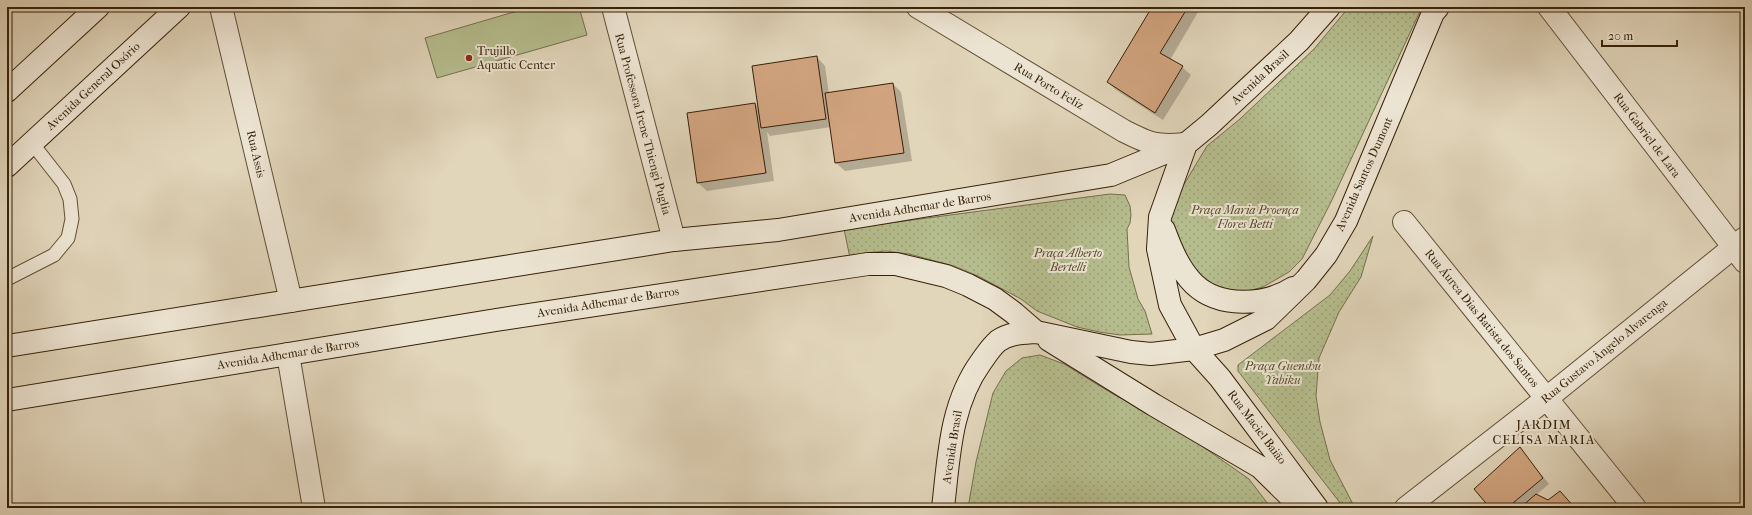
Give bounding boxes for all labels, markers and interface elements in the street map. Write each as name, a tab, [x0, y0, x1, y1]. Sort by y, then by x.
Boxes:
scale bar	[1602, 22, 1677, 48]
text: 20 m	[1608, 29, 1633, 43]
street label: Rua Professora Irene Thiengi Puglia	[612, 32, 674, 217]
street label: Avenida General Osório	[43, 39, 143, 134]
place label: Trujillo Aquatic Center	[476, 44, 556, 72]
street label: Avenida Brasil	[1227, 46, 1292, 108]
marker: Trujillo Aquatic Center	[464, 53, 474, 63]
street label: Rua Porto Feliz	[1012, 60, 1087, 113]
street label: Rua Gabriel de Lara	[1611, 90, 1684, 181]
street label: Avenida Santos Dumont	[1332, 114, 1396, 234]
street label: Rua Assis	[244, 129, 268, 180]
street label: Avenida Adhemar de Barros	[847, 189, 993, 225]
park label: Praça Maria Proença Flores Betti	[1190, 203, 1299, 231]
park label: Praça Alberto Bertelli	[1033, 246, 1102, 274]
street label: Rua Áurea Dias Batista dos Santos	[1422, 246, 1543, 390]
street label: Avenida Adhemar de Barros	[535, 284, 681, 320]
street label: Rua Gustavo Ângelo Alvarenga	[1537, 295, 1670, 406]
street label: Avenida Adhemar de Barros	[215, 336, 361, 372]
park label: Praça Guenshu Yabiku	[1244, 359, 1322, 387]
street label: Rua Maciel Baião	[1225, 387, 1289, 467]
street label: Avenida Brasil	[939, 409, 965, 486]
district label: JARDIM CELISA MARIA	[1493, 417, 1595, 447]

